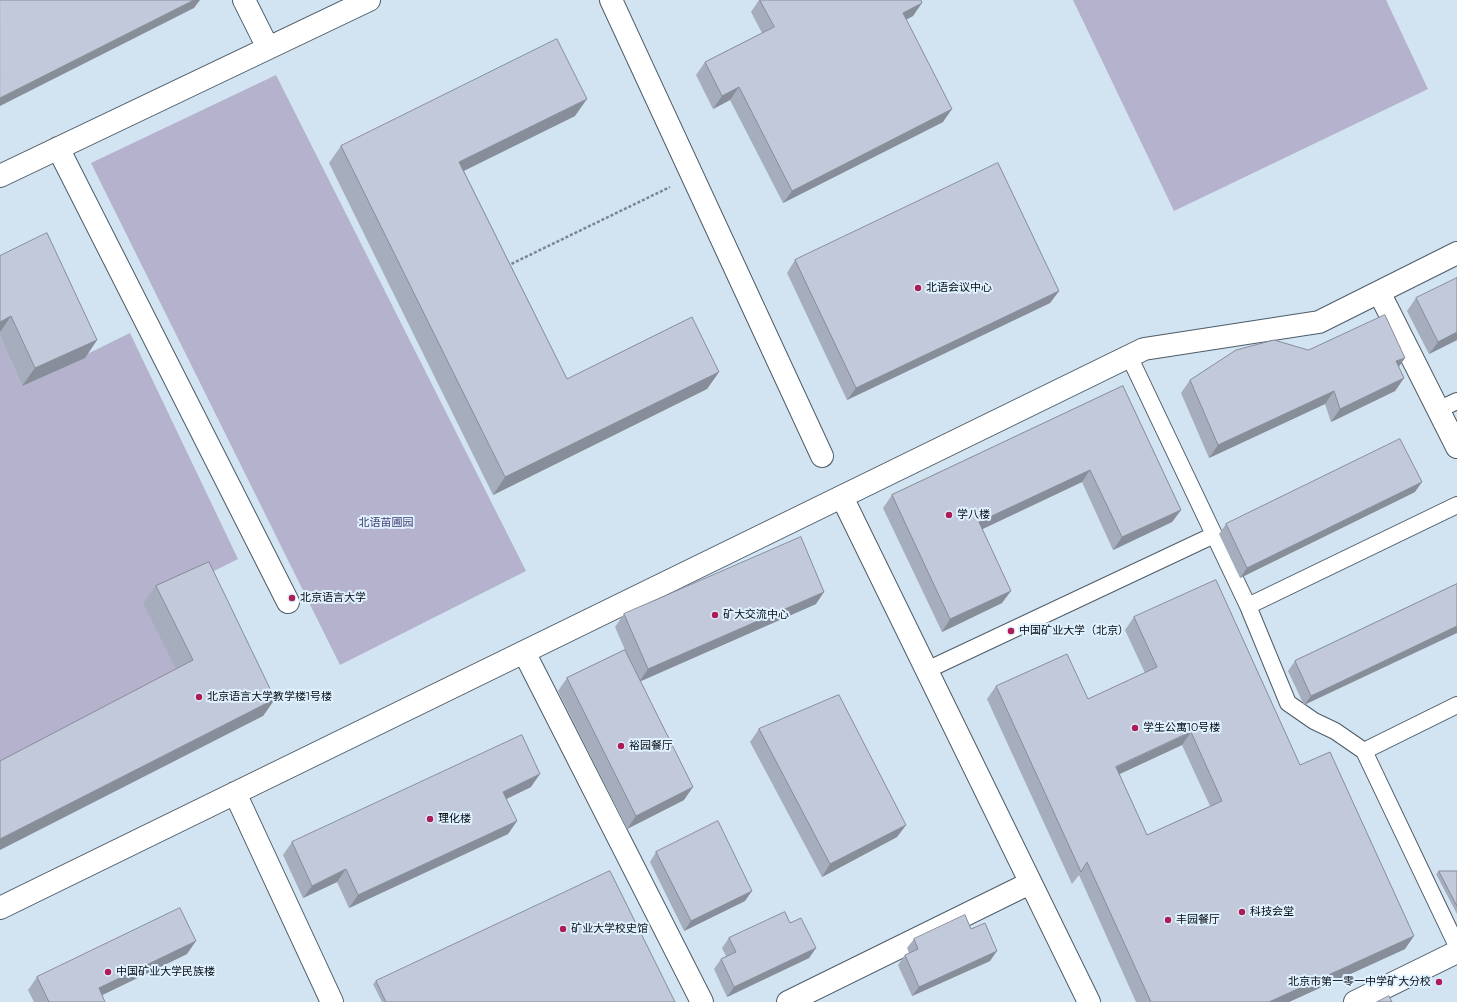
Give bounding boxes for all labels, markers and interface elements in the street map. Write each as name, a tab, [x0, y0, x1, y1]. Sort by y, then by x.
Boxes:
place label: 北语会议中心	[926, 281, 992, 295]
marker: 北语会议中心	[913, 283, 923, 293]
place label: 学八楼	[957, 508, 990, 522]
marker: 学八楼	[944, 510, 954, 520]
park label: 北语苗圃园	[359, 516, 413, 530]
place label: 北京语言大学	[300, 591, 366, 605]
marker: 北京语言大学	[287, 593, 297, 603]
place label: 矿大交流中心	[723, 608, 789, 622]
marker: 矿大交流中心	[710, 610, 720, 620]
place label: 中国矿业大学（北京）	[1019, 624, 1129, 638]
marker: 中国矿业大学（北京）	[1006, 626, 1016, 636]
place label: 北京语言大学教学楼1号楼	[207, 690, 332, 704]
marker: 北京语言大学教学楼1号楼	[194, 692, 204, 702]
place label: 学生公寓10号楼	[1143, 721, 1220, 735]
marker: 学生公寓10号楼	[1130, 723, 1140, 733]
place label: 裕园餐厅	[629, 739, 673, 753]
marker: 裕园餐厅	[616, 741, 626, 751]
place label: 理化楼	[438, 812, 471, 826]
marker: 理化楼	[425, 814, 435, 824]
place label: 科技会堂	[1250, 905, 1294, 919]
marker: 科技会堂	[1237, 907, 1247, 917]
place label: 丰园餐厅	[1176, 913, 1220, 927]
marker: 丰园餐厅	[1163, 915, 1173, 925]
place label: 矿业大学校史馆	[571, 922, 648, 936]
marker: 矿业大学校史馆	[558, 924, 568, 934]
place label: 中国矿业大学民族楼	[116, 965, 215, 979]
marker: 中国矿业大学民族楼	[103, 967, 113, 977]
place label: 北京市第一零一中学矿大分校	[1288, 975, 1431, 989]
marker: 北京市第一零一中学矿大分校	[1434, 977, 1444, 987]

